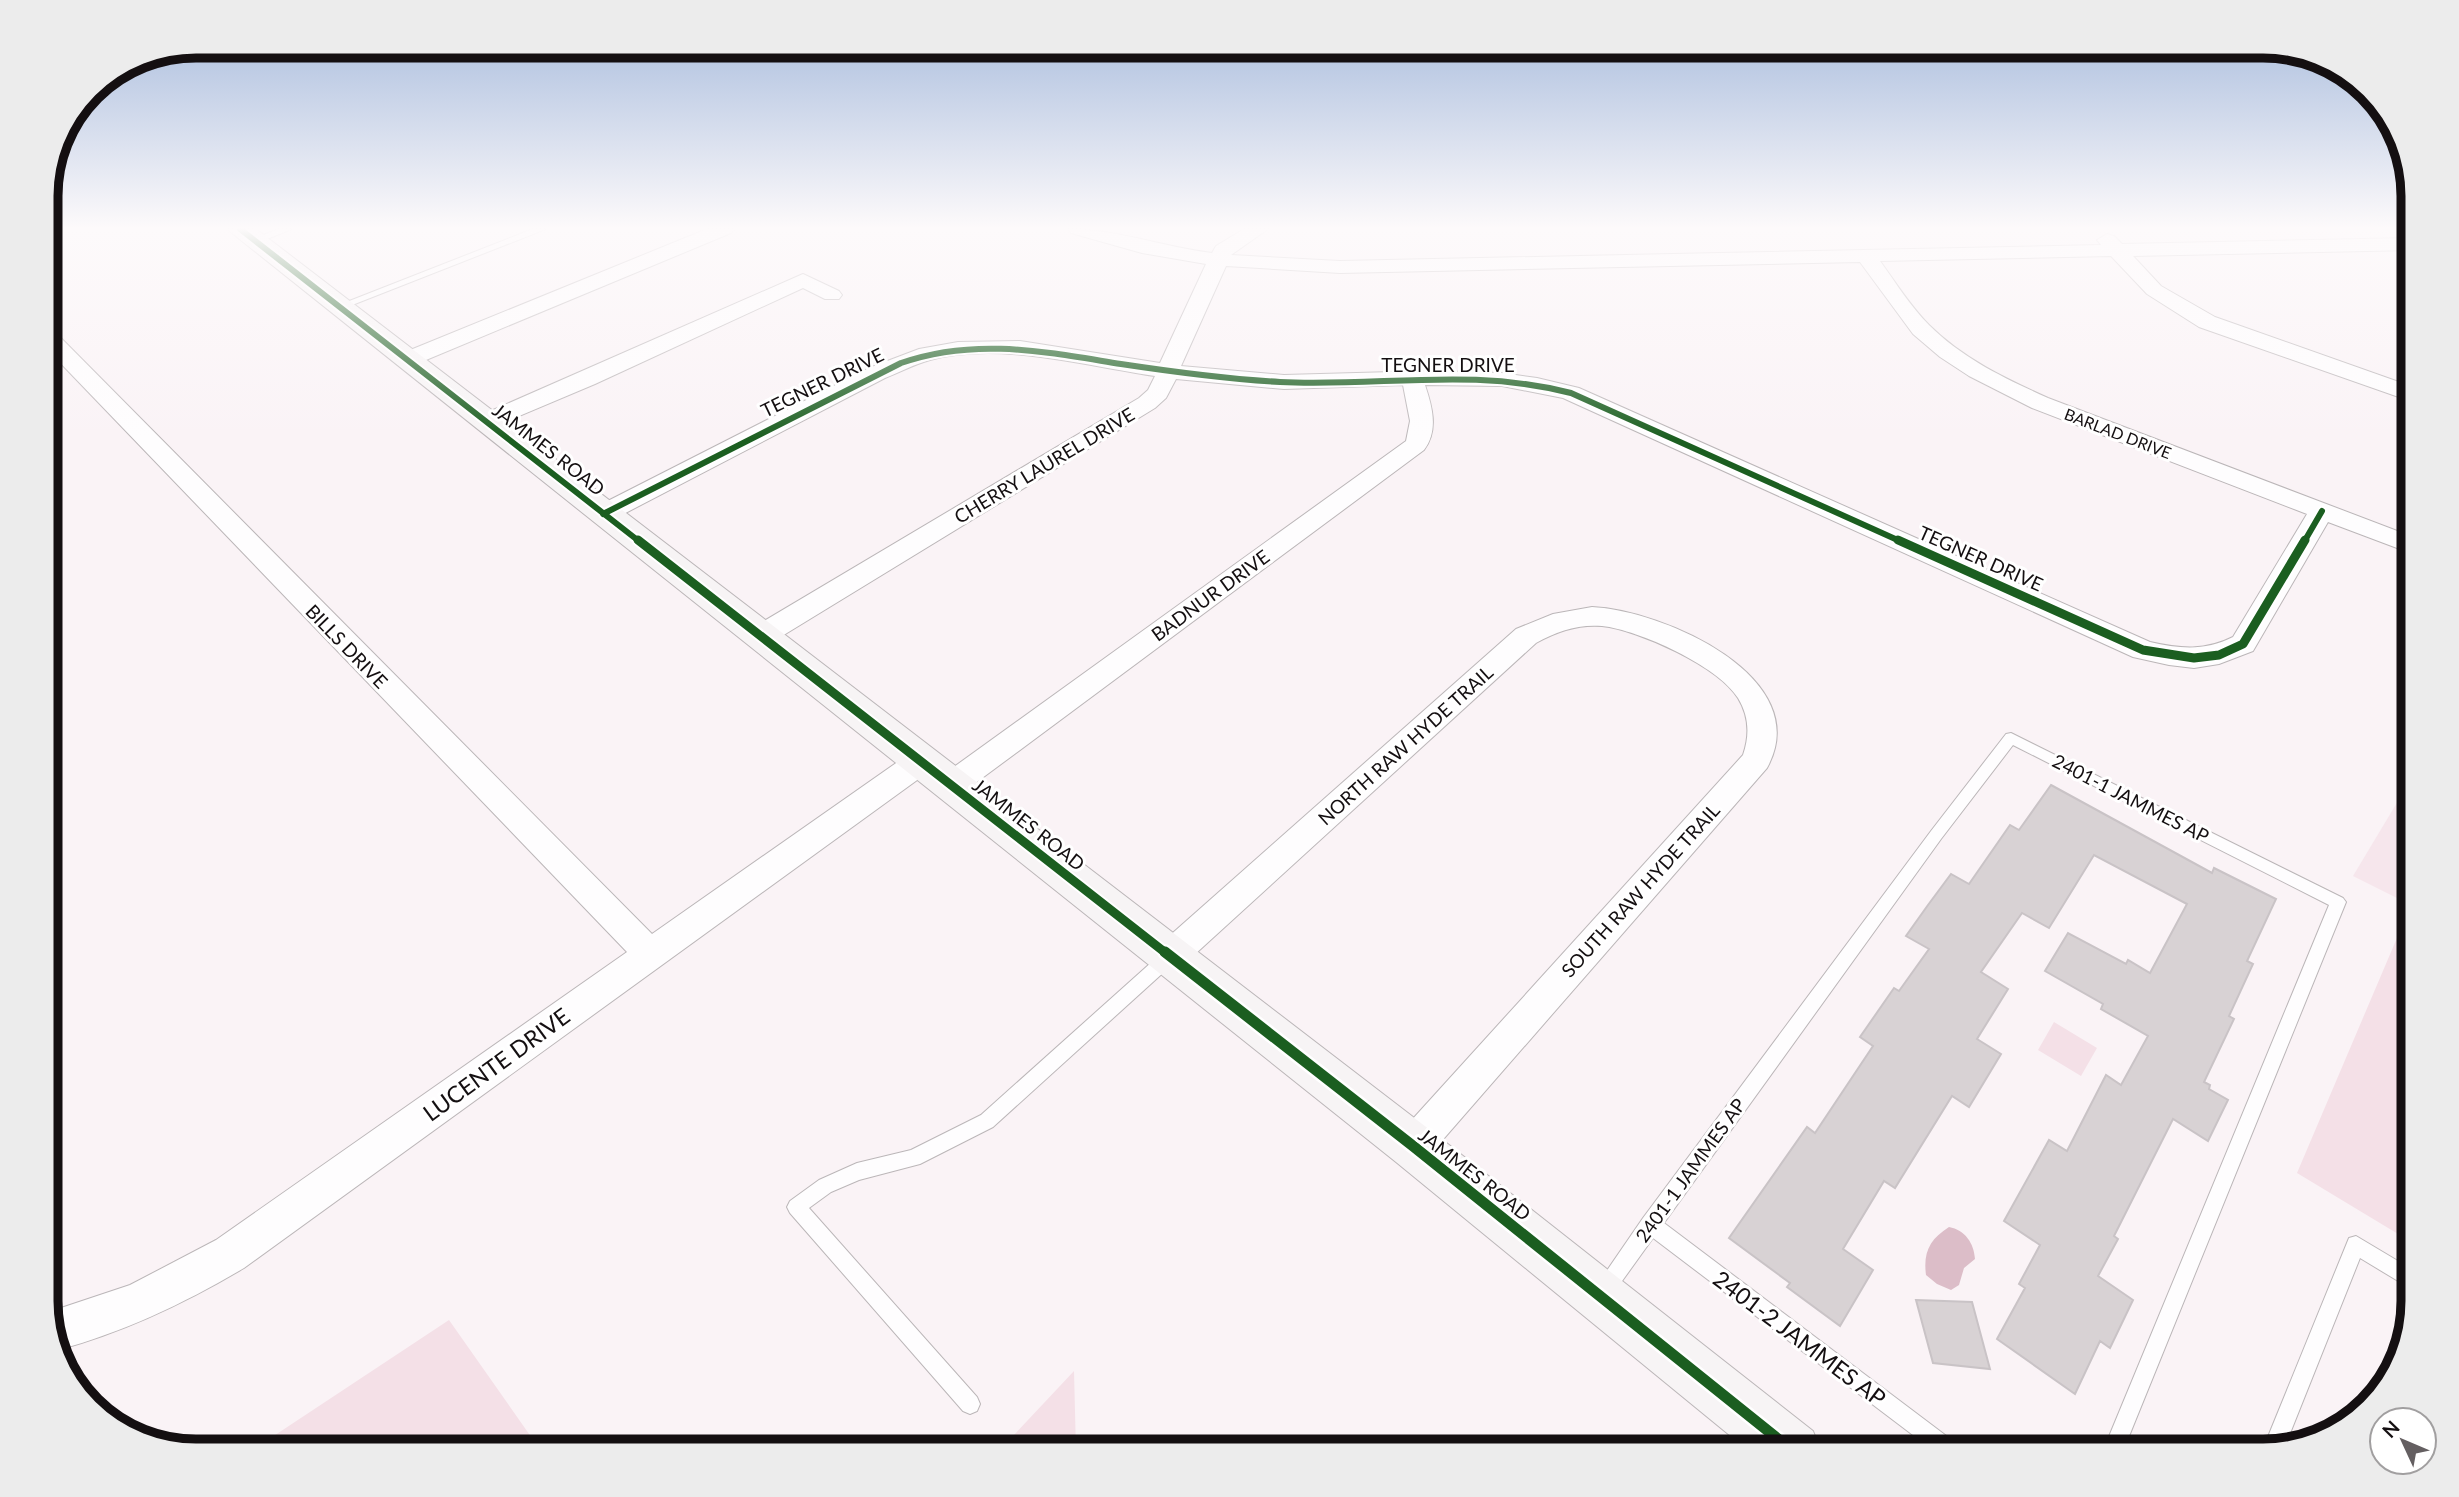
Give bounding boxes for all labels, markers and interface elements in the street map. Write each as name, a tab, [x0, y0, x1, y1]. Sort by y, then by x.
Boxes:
street label: TEGNER DRIVE	[757, 342, 887, 422]
street label: TEGNER DRIVE	[1381, 353, 1515, 376]
street label: JAMMES ROAD	[488, 398, 610, 500]
street label: CHERRY LAUREL DRIVE	[950, 402, 1138, 528]
street label: BARLAD DRIVE	[2062, 404, 2174, 462]
street label: TEGNER DRIVE	[1915, 520, 2047, 596]
street label: BADNUR DRIVE	[1147, 544, 1273, 645]
street label: BILLS DRIVE	[301, 599, 393, 693]
street label: NORTH RAW HYDE TRAIL	[1313, 660, 1497, 830]
street label: 2401-1 JAMMES AP	[2049, 749, 2213, 847]
street label: JAMMES ROAD	[968, 773, 1090, 875]
street label: SOUTH RAW HYDE TRAIL	[1556, 798, 1724, 981]
street label: LUCENTE DRIVE	[417, 1001, 575, 1127]
street label: 2401-1 JAMMES AP	[1630, 1094, 1750, 1246]
street label: JAMMES ROAD	[1414, 1123, 1536, 1225]
street label: 2401-2 JAMMES AP	[1708, 1264, 1892, 1412]
north arrow	[2368, 1406, 2438, 1476]
text: N	[2377, 1416, 2404, 1442]

